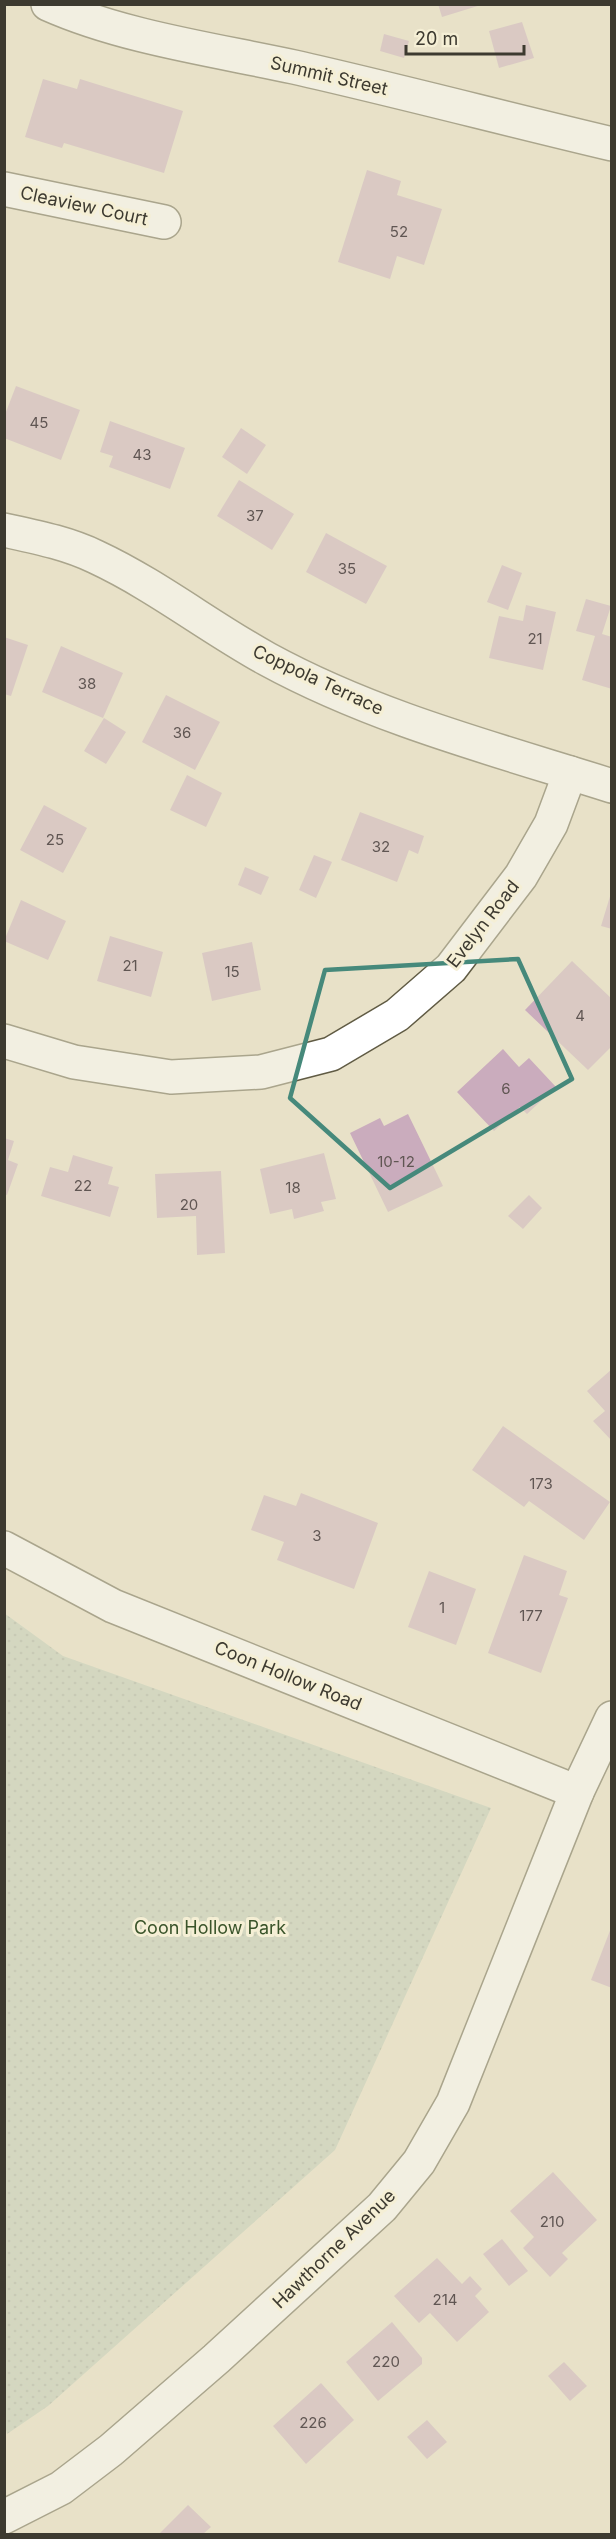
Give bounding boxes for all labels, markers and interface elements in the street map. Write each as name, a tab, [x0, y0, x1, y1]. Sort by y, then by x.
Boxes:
scale bar	[406, 18, 524, 56]
text: 20 m	[415, 28, 458, 49]
street label: Summit Street	[268, 52, 390, 99]
street label: Cleaview Court	[18, 182, 150, 229]
house number: 52	[390, 222, 408, 241]
house number: 45	[30, 413, 48, 432]
house number: 43	[133, 445, 151, 464]
house number: 37	[246, 506, 264, 525]
house number: 35	[338, 559, 356, 578]
house number: 21	[527, 629, 543, 648]
street label: Coppola Terrace	[250, 640, 387, 719]
house number: 38	[78, 674, 96, 693]
house number: 36	[173, 723, 191, 742]
house number: 25	[46, 830, 64, 849]
house number: 32	[372, 837, 390, 856]
street label: Evelyn Road	[442, 876, 523, 971]
house number: 21	[122, 956, 138, 975]
house number: 15	[224, 962, 240, 981]
house number: 4	[575, 1006, 585, 1025]
house number: 6	[501, 1079, 511, 1098]
house number: 10-12	[377, 1152, 415, 1171]
house number: 22	[74, 1176, 92, 1195]
house number: 18	[285, 1178, 301, 1197]
house number: 20	[180, 1195, 198, 1214]
house number: 173	[529, 1474, 553, 1493]
house number: 3	[312, 1526, 322, 1545]
house number: 1	[439, 1598, 445, 1617]
house number: 177	[519, 1606, 543, 1625]
street label: Coon Hollow Road	[211, 1636, 365, 1715]
park label: Coon Hollow Park	[134, 1917, 286, 1938]
street label: Hawthorne Avenue	[268, 2185, 399, 2312]
house number: 210	[540, 2212, 564, 2231]
house number: 214	[433, 2290, 457, 2309]
house number: 220	[372, 2352, 400, 2371]
house number: 226	[299, 2413, 327, 2432]

